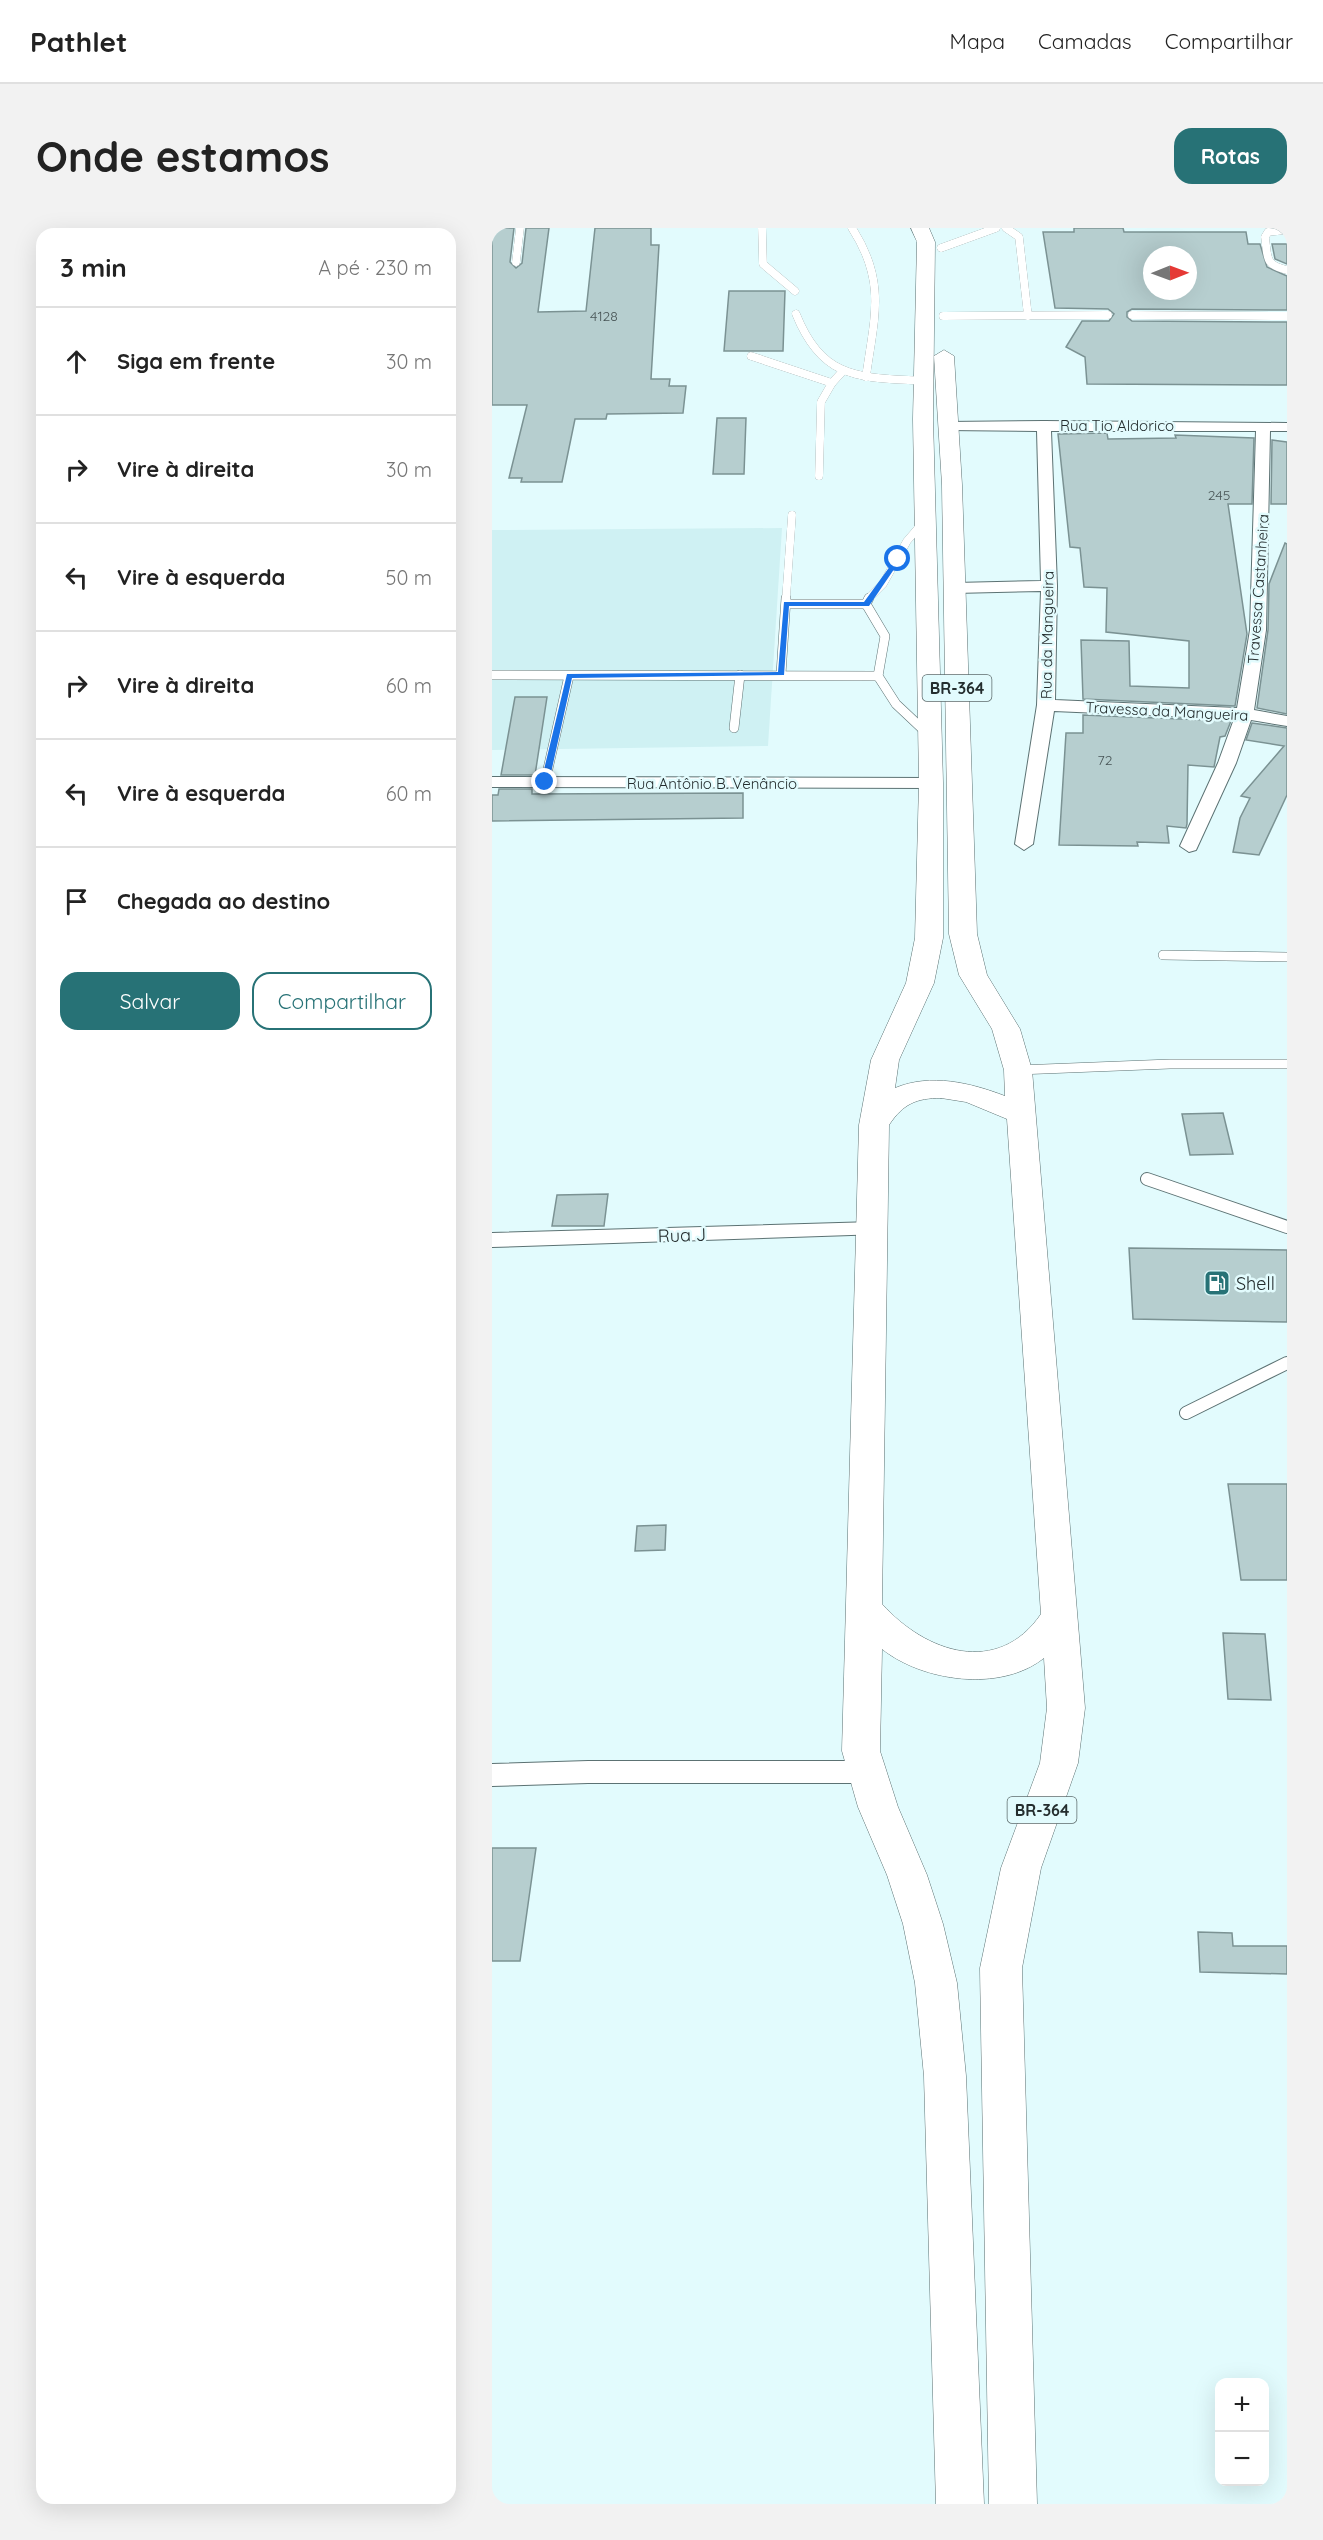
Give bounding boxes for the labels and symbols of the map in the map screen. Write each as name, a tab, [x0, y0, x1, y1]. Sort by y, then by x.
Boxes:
north arrow	[1143, 246, 1197, 300]
house number: 4128	[590, 307, 618, 325]
street label: Rua Tio Aldorico	[1060, 416, 1174, 435]
house number: 245	[1208, 486, 1230, 504]
street label: Travessa Castanheira	[1243, 514, 1273, 664]
route start	[884, 545, 910, 571]
street label: Rua da Mangueira	[1036, 571, 1058, 699]
road number: BR-364	[922, 675, 992, 701]
street label: Travessa da Mangueira	[1085, 697, 1249, 725]
house number: 72	[1098, 751, 1113, 769]
route end	[531, 768, 557, 794]
street label: Rua Antônio B. Venâncio	[627, 774, 797, 793]
street label: Rua J	[657, 1223, 707, 1247]
fuel station icon: Shell	[1202, 1268, 1232, 1298]
place label: Shell	[1236, 1272, 1275, 1295]
road number: BR-364	[1008, 1797, 1076, 1823]

